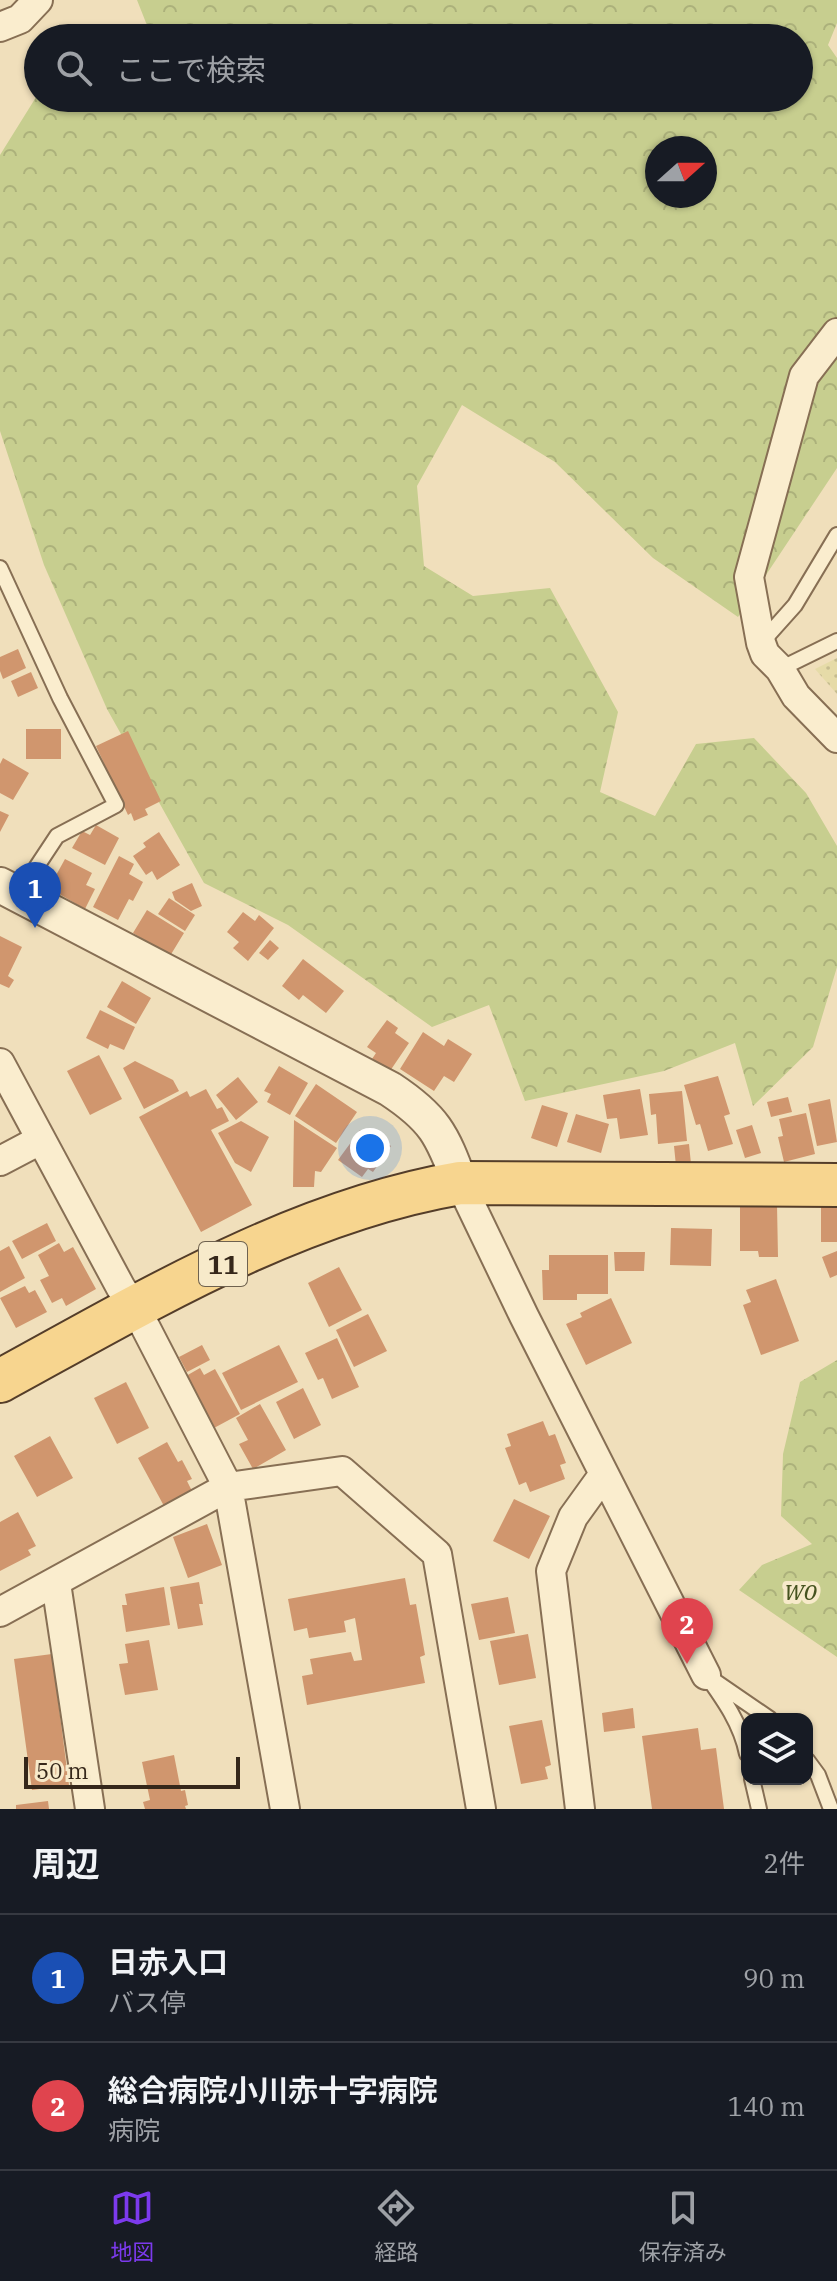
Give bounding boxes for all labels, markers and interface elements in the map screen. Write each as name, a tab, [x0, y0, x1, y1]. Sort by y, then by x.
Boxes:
search box	[24, 24, 813, 112]
icon: search	[52, 46, 96, 90]
text: ここで検索	[116, 50, 266, 89]
north arrow	[645, 136, 717, 208]
pin: 1	[9, 862, 61, 928]
your location	[350, 1128, 390, 1168]
road number: 11	[199, 1242, 247, 1286]
park label: wo	[784, 1571, 818, 1608]
pin: 2	[661, 1598, 713, 1664]
map controls	[741, 1713, 813, 1785]
button: layers	[741, 1713, 813, 1785]
scale bar	[24, 1753, 240, 1789]
text: 50 m	[36, 1756, 88, 1785]
text: 周辺	[32, 1841, 100, 1885]
text: 2件	[763, 1846, 805, 1880]
text: 日赤入口	[108, 1942, 228, 1981]
text: 1	[50, 1961, 66, 1995]
text: 90 m	[743, 1961, 805, 1995]
text: バス停	[108, 1985, 186, 2019]
text: 総合病院小川赤十字病院	[108, 2070, 438, 2109]
text: 2	[50, 2089, 66, 2123]
text: 140 m	[727, 2089, 805, 2123]
text: 病院	[108, 2113, 160, 2147]
tab: 地図	[110, 2186, 154, 2266]
tab: 経路	[374, 2186, 419, 2266]
tab: 保存済み	[639, 2186, 727, 2266]

